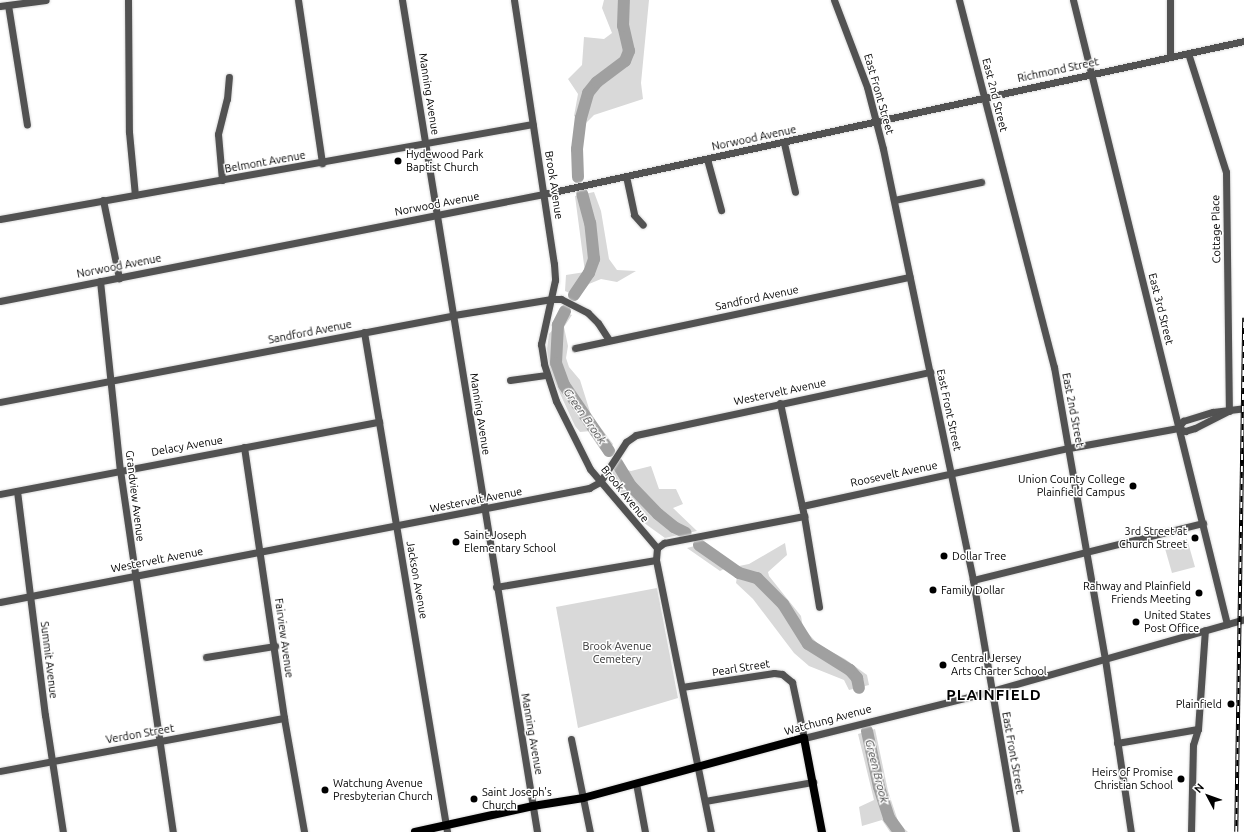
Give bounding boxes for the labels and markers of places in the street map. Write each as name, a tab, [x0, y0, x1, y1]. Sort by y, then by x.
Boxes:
place label: Hydewood Park Baptist Church	[406, 148, 484, 174]
marker: Hydewood Park Baptist Church	[393, 156, 403, 166]
place label: Union County College Plainfield Campus	[1018, 473, 1125, 499]
marker: Union County College Plainfield Campus	[1128, 481, 1138, 491]
place label: 3rd Street at Church Street	[1119, 525, 1187, 551]
place label: Saint Joseph Elementary School	[464, 529, 556, 555]
marker: 3rd Street at Church Street	[1190, 533, 1200, 543]
marker: Saint Joseph Elementary School	[451, 537, 461, 547]
place label: Dollar Tree	[952, 549, 1006, 563]
marker: Dollar Tree	[939, 551, 949, 561]
place label: Rahway and Plainfield Friends Meeting	[1083, 580, 1191, 606]
place label: Family Dollar	[941, 583, 1005, 597]
marker: Family Dollar	[928, 585, 938, 595]
marker: Rahway and Plainfield Friends Meeting	[1194, 588, 1204, 598]
place label: United States Post Office	[1144, 609, 1211, 635]
marker: United States Post Office	[1131, 617, 1141, 627]
place label: Central Jersey Arts Charter School	[951, 652, 1047, 678]
marker: Central Jersey Arts Charter School	[938, 660, 948, 670]
place label: Plainfield	[1176, 697, 1222, 711]
marker: Plainfield	[1225, 698, 1237, 710]
place label: Heirs of Promise Christian School	[1092, 766, 1173, 792]
marker: Heirs of Promise Christian School	[1176, 774, 1186, 784]
place label: Watchung Avenue Presbyterian Church	[333, 777, 433, 803]
marker: Watchung Avenue Presbyterian Church	[320, 785, 330, 795]
place label: Saint Joseph's Church	[482, 786, 552, 812]
marker: Saint Joseph's Church	[469, 794, 479, 804]

